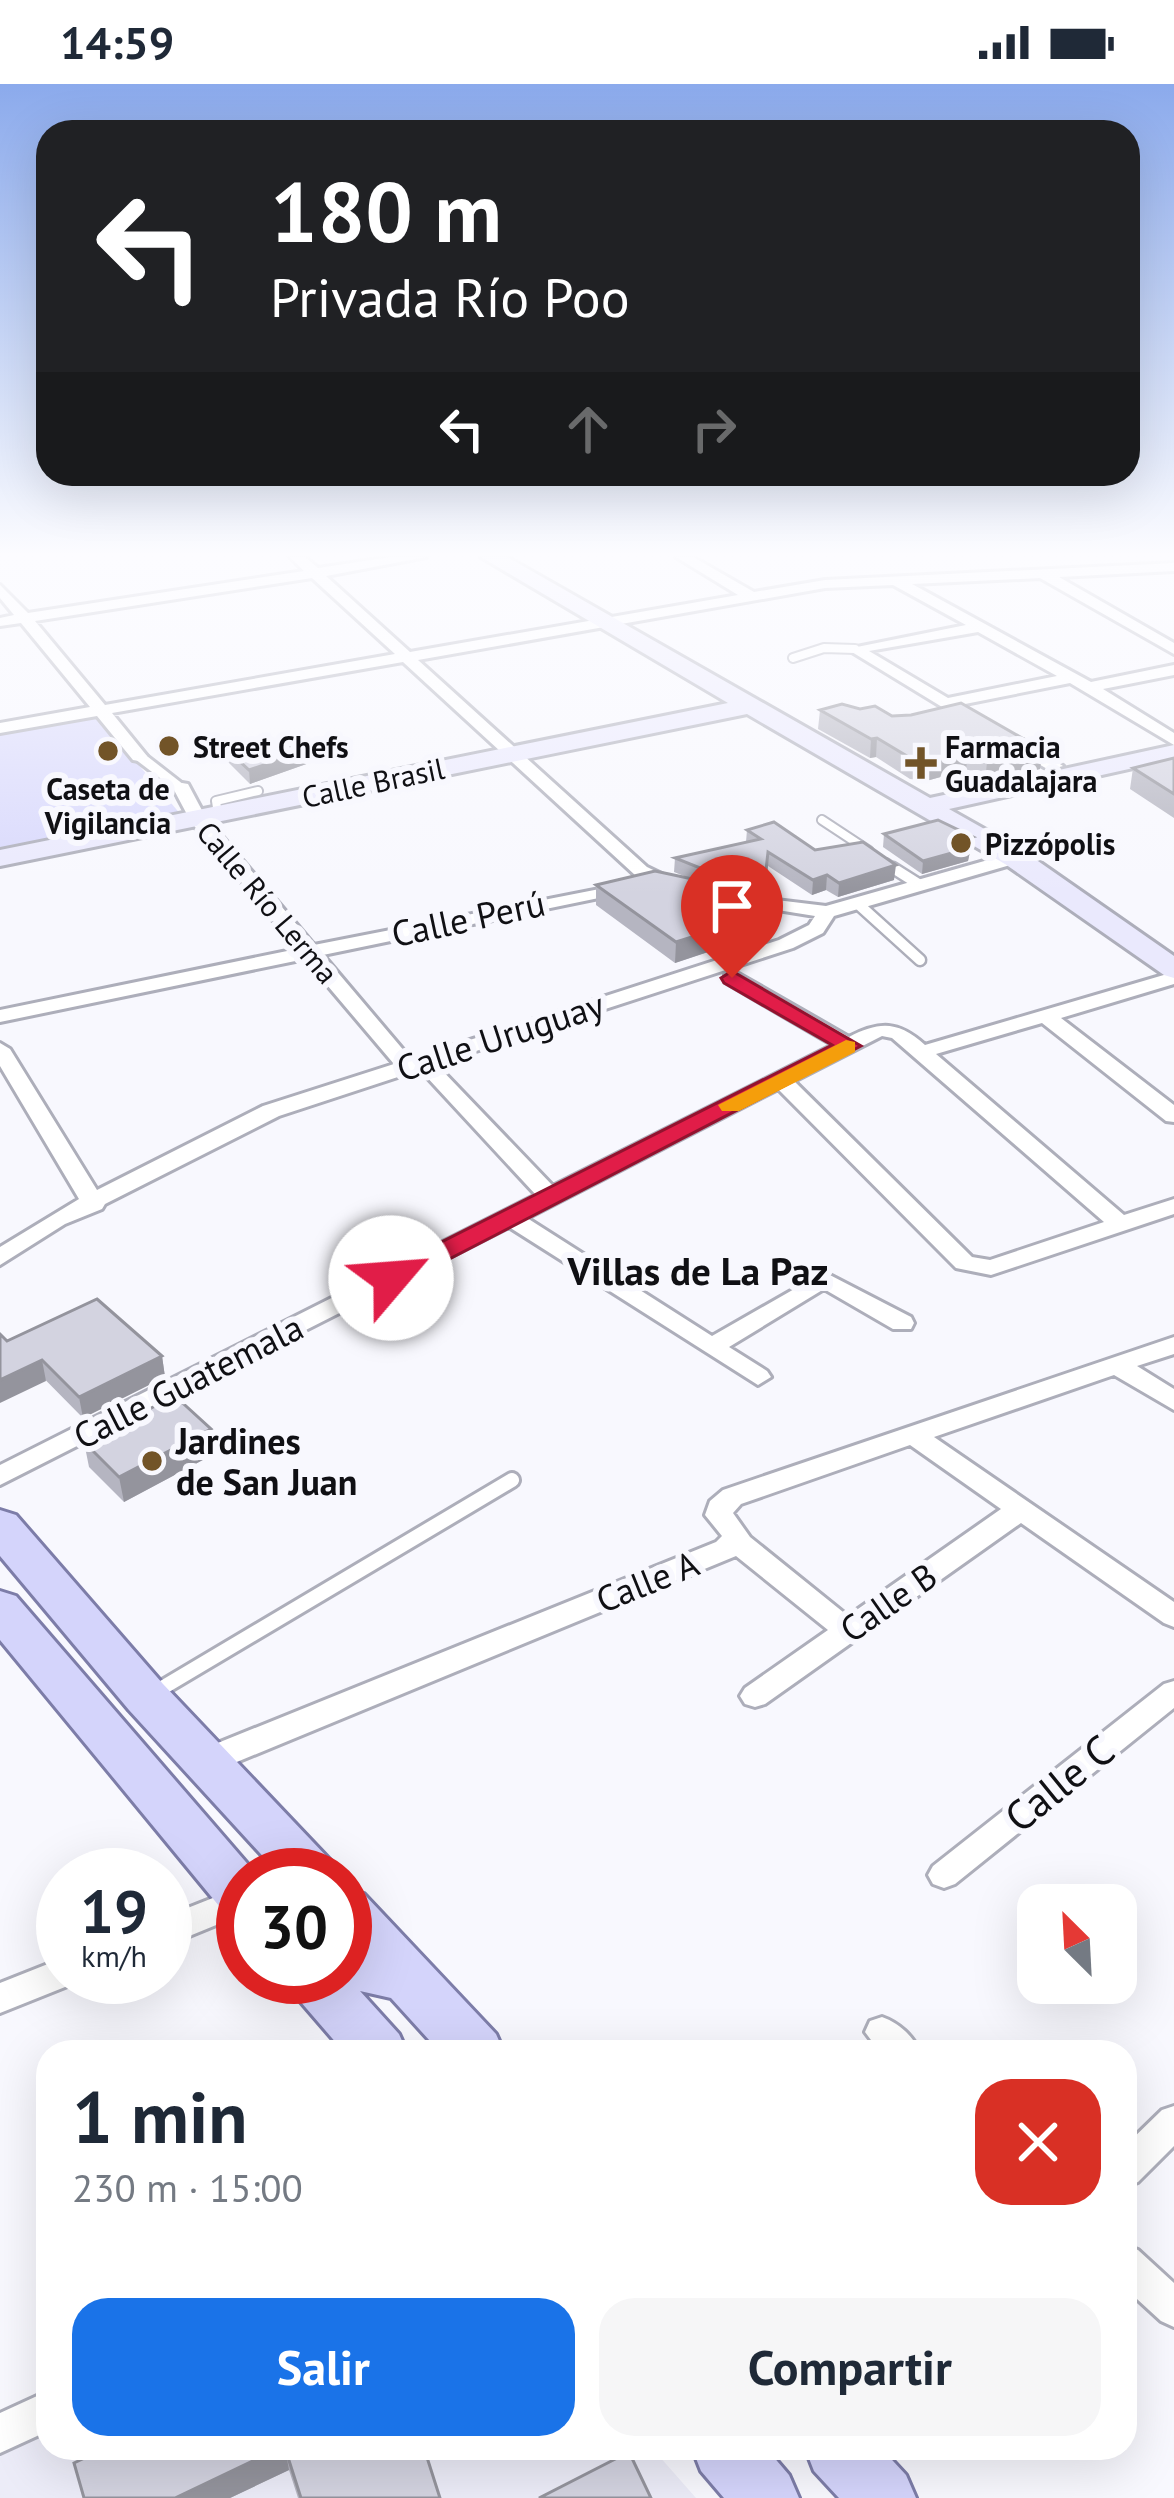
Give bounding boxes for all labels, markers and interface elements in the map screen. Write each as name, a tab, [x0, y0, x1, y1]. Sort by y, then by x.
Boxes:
text: 14:59	[60, 13, 174, 71]
text: 180 m	[270, 156, 502, 265]
icon: left	[72, 168, 228, 324]
text: Privada Río Poo	[270, 262, 630, 332]
icon: left	[429, 396, 495, 462]
icon: ahead	[555, 396, 621, 462]
icon: right	[681, 396, 747, 462]
place label: Street Chefs	[193, 727, 349, 766]
place label: Farmacia Guadalajara	[945, 727, 1097, 800]
marker: Street Chefs	[156, 733, 182, 759]
marker: Caseta de Vigilancia	[95, 738, 121, 764]
street label: Calle Brasil	[298, 748, 448, 816]
marker: Farmacia Guadalajara	[908, 750, 934, 776]
place label: Caseta de Vigilancia	[44, 769, 171, 842]
street label: Calle Río Lerma	[189, 813, 347, 991]
place label: Pizzópolis	[985, 824, 1115, 863]
marker: Pizzópolis	[948, 830, 974, 856]
pin	[681, 855, 783, 978]
icon: arrive	[699, 873, 765, 939]
street label: Calle Perú	[387, 879, 549, 957]
street label: Calle Uruguay	[390, 980, 610, 1092]
position arrow	[328, 1215, 454, 1341]
district label: Villas de La Paz	[567, 1245, 828, 1296]
street label: Calle Guatemala	[65, 1303, 311, 1459]
place label: Jardines de San Juan	[175, 1417, 357, 1505]
marker: Jardines de San Juan	[139, 1448, 165, 1474]
street label: Calle A	[589, 1539, 705, 1623]
street label: Calle B	[830, 1552, 946, 1652]
street label: Calle C	[993, 1722, 1125, 1844]
speed limit sign: 30	[216, 1848, 372, 2004]
text: 19	[80, 1872, 148, 1950]
north arrow	[1017, 1884, 1137, 2004]
map controls	[1017, 1884, 1137, 2004]
text: km/h	[81, 1936, 147, 1975]
text: 1 min	[72, 2070, 248, 2163]
button: close	[975, 2079, 1101, 2205]
text: 230 m · 15:00	[72, 2162, 303, 2213]
button: Salir	[72, 2298, 575, 2436]
button: Compartir	[599, 2298, 1101, 2436]

